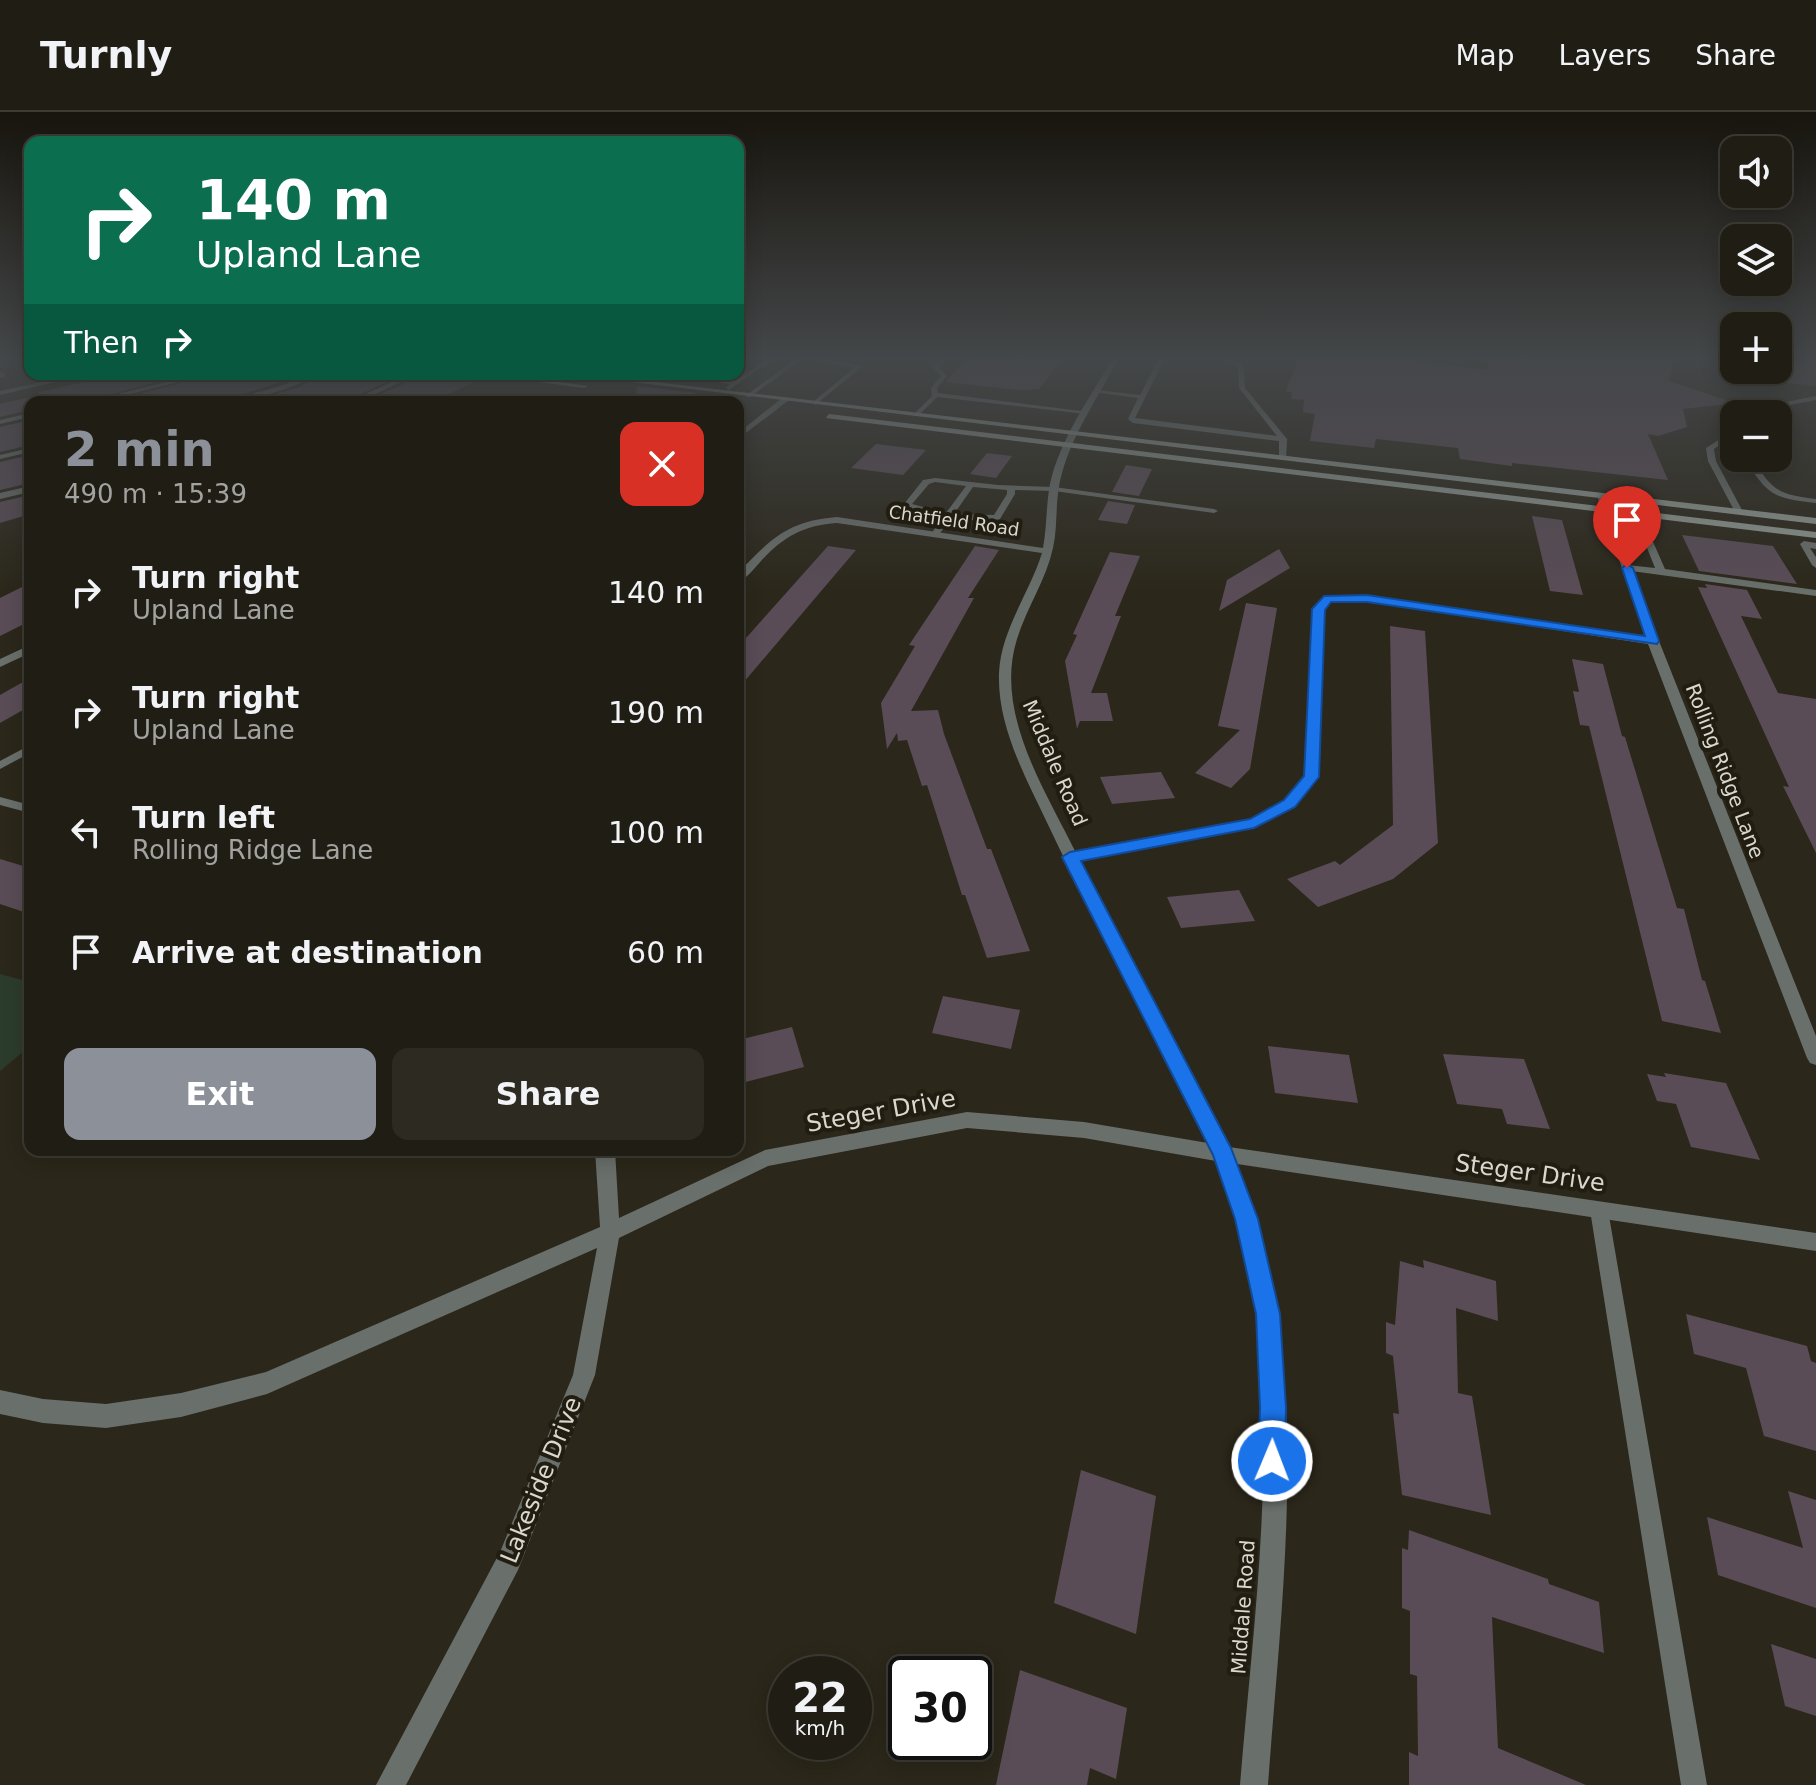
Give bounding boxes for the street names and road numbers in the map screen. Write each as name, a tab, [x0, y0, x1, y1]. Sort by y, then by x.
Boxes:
street label: Chatfield Road	[887, 501, 1021, 540]
street label: Rolling Ridge Lane	[1681, 680, 1769, 862]
street label: Middale Road	[1018, 696, 1092, 830]
street label: Steger Drive	[804, 1084, 958, 1138]
street label: Steger Drive	[1453, 1149, 1607, 1197]
street label: Lakeside Drive	[495, 1393, 587, 1567]
street label: Middale Road	[1226, 1539, 1260, 1675]

